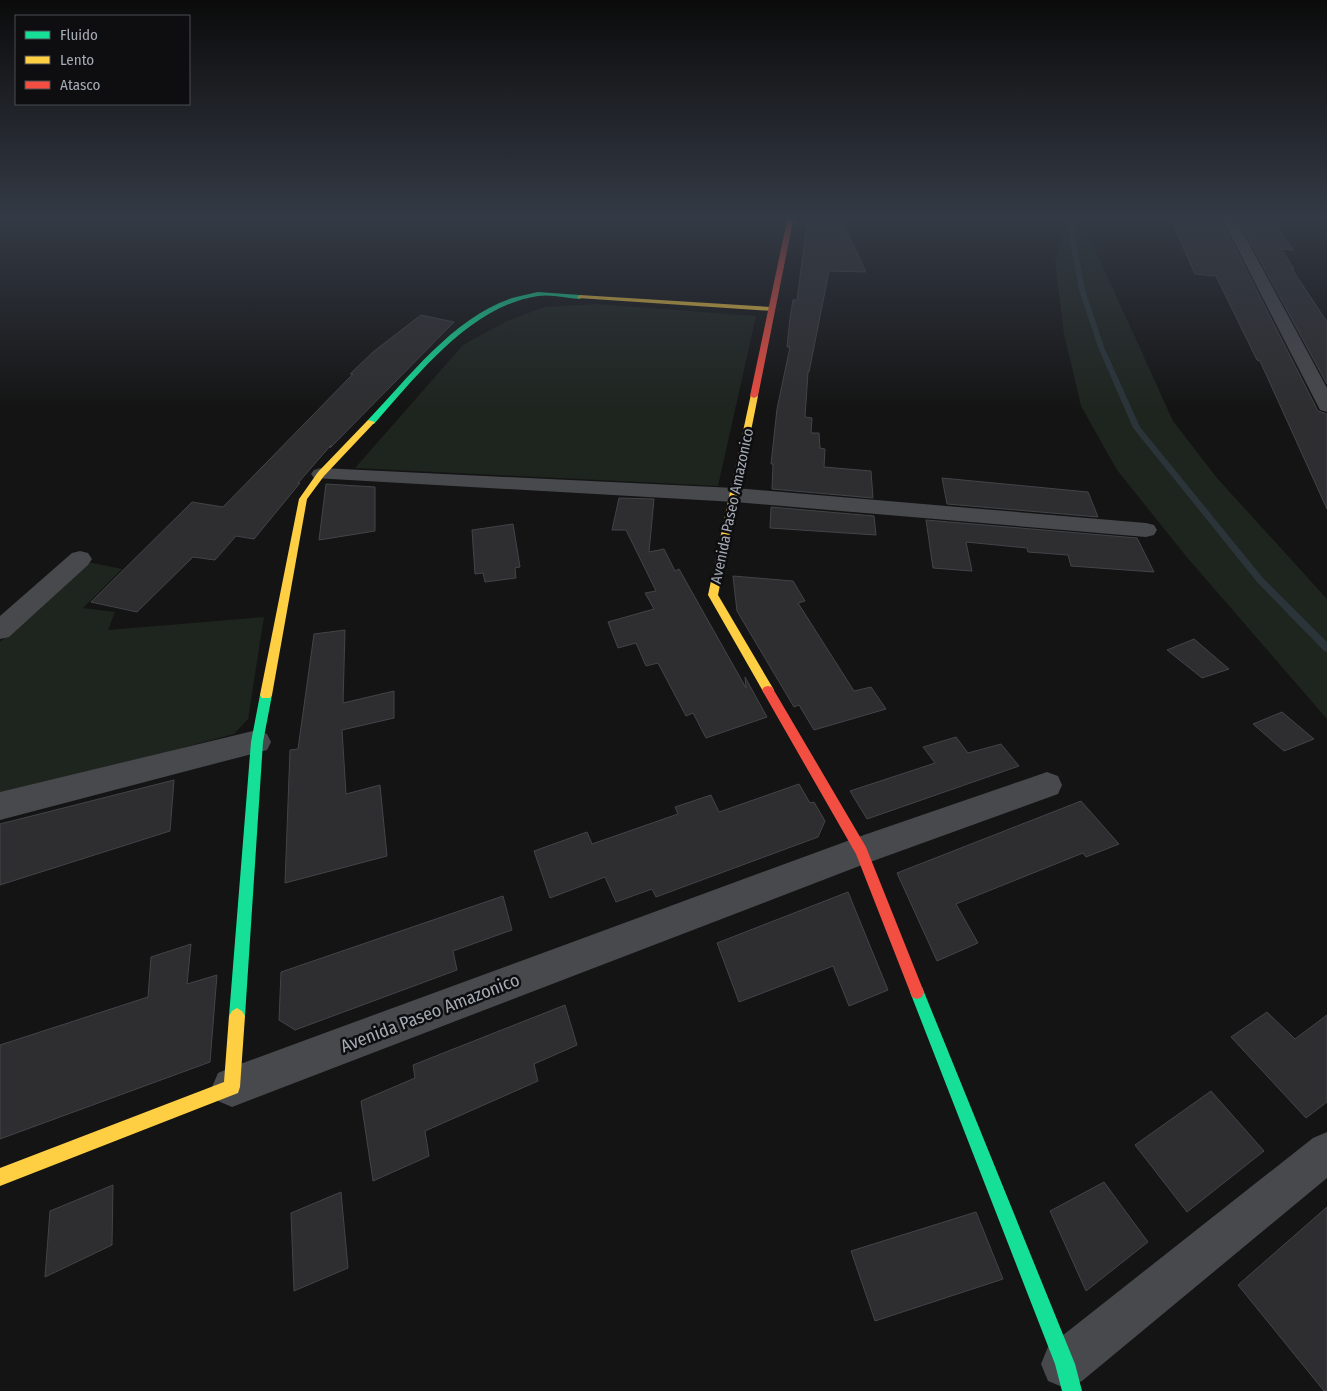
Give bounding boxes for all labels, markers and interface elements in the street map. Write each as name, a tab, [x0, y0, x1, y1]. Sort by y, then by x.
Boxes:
legend	[15, 15, 190, 105]
text: Fluido	[60, 26, 98, 44]
text: Lento	[60, 51, 94, 69]
text: Atasco	[60, 76, 100, 94]
street label: Avenida Paseo Amazonico	[707, 427, 757, 585]
street label: Avenida Paseo Amazonico	[337, 969, 523, 1057]

